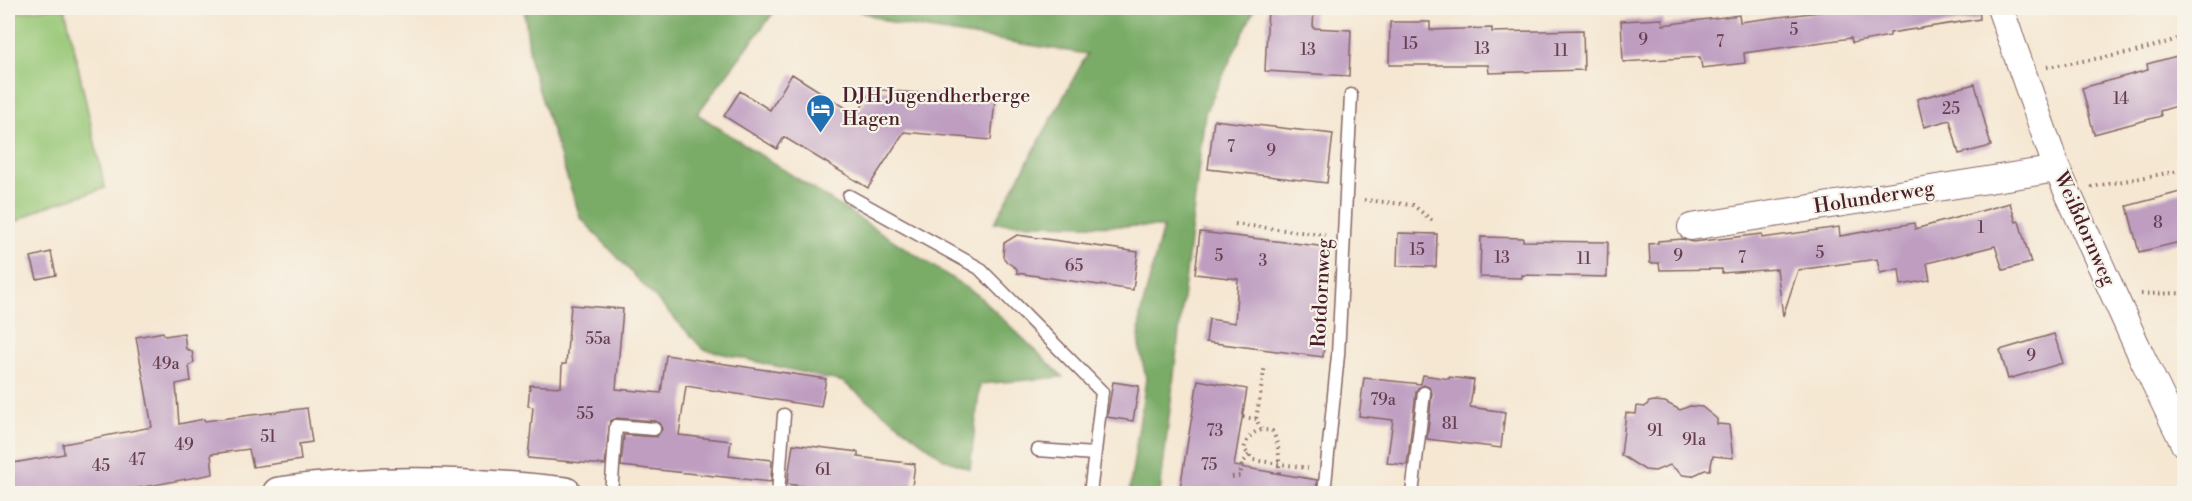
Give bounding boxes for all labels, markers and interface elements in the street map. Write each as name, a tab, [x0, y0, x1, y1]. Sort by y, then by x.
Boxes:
house number: 5	[1790, 20, 1799, 40]
house number: 9	[1638, 30, 1648, 50]
house number: 7	[1716, 32, 1724, 52]
house number: 15	[1402, 34, 1418, 54]
house number: 13	[1474, 39, 1490, 59]
house number: 13	[1300, 40, 1316, 60]
house number: 11	[1554, 41, 1568, 61]
place label: DJH Jugendherberge Hagen	[842, 84, 1030, 132]
house number: 14	[2113, 89, 2129, 109]
hotel icon: DJH Jugendherberge Hagen	[805, 92, 837, 134]
house number: 25	[1942, 99, 1960, 119]
house number: 7	[1227, 137, 1235, 157]
house number: 9	[1266, 141, 1276, 161]
street label: Weißdornweg	[2047, 167, 2121, 291]
street label: Holunderweg	[1812, 176, 1937, 220]
house number: 8	[2153, 213, 2163, 233]
house number: 1	[1978, 218, 1985, 238]
street label: Rotdornweg	[1307, 237, 1337, 348]
house number: 15	[1409, 240, 1425, 260]
house number: 5	[1816, 243, 1825, 263]
house number: 5	[1215, 246, 1224, 266]
house number: 9	[1673, 246, 1683, 266]
house number: 13	[1494, 248, 1510, 268]
house number: 7	[1738, 248, 1746, 268]
house number: 11	[1577, 249, 1591, 269]
house number: 3	[1259, 251, 1268, 271]
house number: 65	[1065, 256, 1083, 276]
house number: 55a	[585, 329, 612, 349]
house number: 9	[2026, 346, 2036, 366]
house number: 49a	[152, 354, 181, 374]
house number: 79a	[1370, 390, 1397, 410]
house number: 55	[576, 404, 594, 424]
house number: 81	[1442, 414, 1458, 434]
house number: 73	[1207, 421, 1224, 441]
house number: 91	[1647, 421, 1663, 441]
house number: 51	[260, 427, 276, 447]
house number: 91a	[1682, 430, 1707, 450]
house number: 49	[174, 435, 194, 455]
house number: 47	[129, 450, 145, 470]
house number: 75	[1201, 455, 1217, 475]
house number: 45	[92, 456, 110, 476]
house number: 61	[815, 460, 831, 480]

